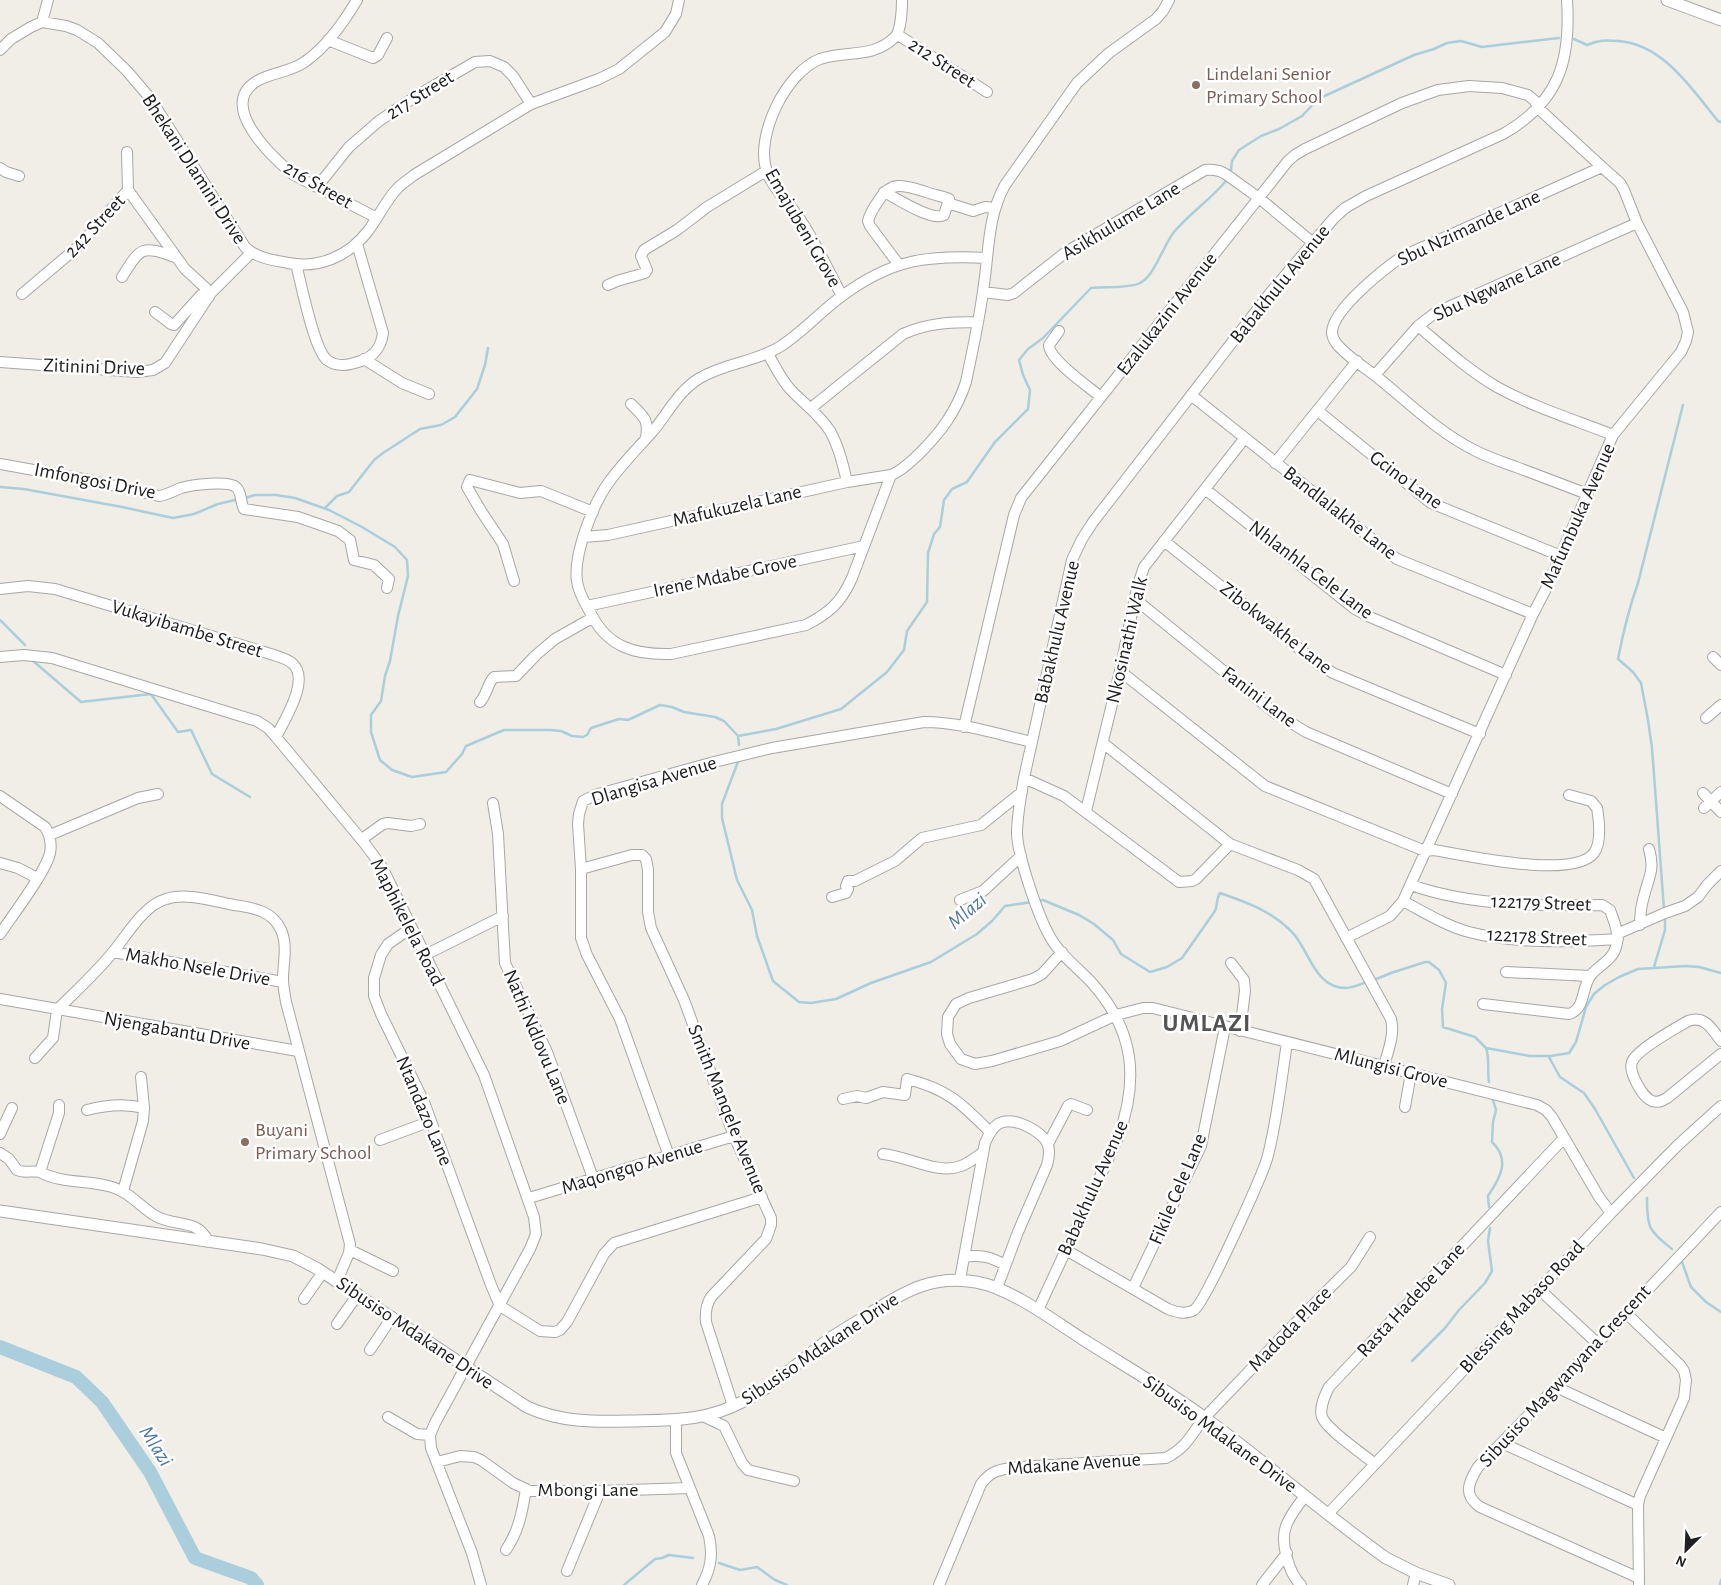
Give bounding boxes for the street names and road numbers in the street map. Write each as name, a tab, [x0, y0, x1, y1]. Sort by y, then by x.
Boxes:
street label: 212 Street	[905, 34, 980, 92]
street label: 217 Street	[383, 66, 457, 123]
street label: Bhekani Dlamini Drive	[138, 90, 250, 248]
street label: 216 Street	[280, 157, 356, 213]
street label: Emajubeni Grove	[761, 165, 845, 291]
street label: Asikhulume Lane	[1058, 178, 1184, 264]
street label: Sbu Nzimande Lane	[1395, 186, 1543, 270]
street label: 242 Street	[61, 190, 129, 261]
street label: Babakhulu Avenue	[1226, 221, 1334, 347]
street label: Ezalukazini Avenue	[1113, 249, 1221, 379]
street label: Sbu Ngwane Lane	[1430, 249, 1564, 325]
street label: Zitinini Drive	[43, 355, 145, 379]
street label: Mafumbuka Avenue	[1537, 440, 1619, 592]
street label: Gcino Lane	[1366, 447, 1446, 513]
street label: Imfongosi Drive	[33, 459, 157, 503]
street label: Bandlalakhe Lane	[1280, 463, 1400, 563]
street label: Mafukuzela Lane	[671, 481, 803, 531]
street label: Nhlanhla Cele Lane	[1245, 517, 1377, 623]
street label: Irene Mdabe Grove	[651, 551, 799, 601]
street label: Babakhulu Avenue	[1031, 559, 1083, 705]
street label: Nkosinathi Walk	[1103, 575, 1151, 705]
street label: Zibokwakhe Lane	[1216, 578, 1336, 678]
street label: Vukayibambe Street	[109, 597, 265, 662]
street label: Fanini Lane	[1218, 663, 1300, 731]
street label: Dlangisa Avenue	[589, 752, 719, 810]
street label: Maphikelela Road	[366, 855, 448, 989]
street label: 122179 Street	[1491, 891, 1592, 915]
street label: 122178 Street	[1486, 924, 1588, 950]
street label: Makho Nsele Drive	[124, 944, 272, 990]
street label: Nathi Ndlovu Lane	[500, 967, 574, 1107]
street label: Njengabantu Drive	[102, 1008, 252, 1054]
street label: Smith Manqele Avenue	[684, 1022, 770, 1196]
street label: Mlungisi Grove	[1332, 1044, 1450, 1092]
street label: Ntandazo Lane	[392, 1053, 456, 1169]
street label: Babakhulu Avenue	[1054, 1117, 1132, 1259]
street label: Fikile Cele Lane	[1146, 1131, 1210, 1247]
street label: Maqongqo Avenue	[559, 1136, 705, 1198]
street label: Blessing Mabaso Road	[1456, 1237, 1588, 1377]
street label: Rasta Hadebe Lane	[1353, 1239, 1469, 1361]
street label: Sibusiso Mdakane Drive	[333, 1273, 497, 1393]
street label: Sibusiso Magwanyana Crescent	[1475, 1281, 1655, 1471]
street label: Madoda Place	[1245, 1283, 1335, 1375]
street label: Sibusiso Mdakane Drive	[738, 1289, 902, 1409]
street label: Sibusiso Mdakane Drive	[1139, 1372, 1301, 1496]
street label: Mdakane Avenue	[1007, 1449, 1141, 1479]
street label: Mbongi Lane	[538, 1480, 638, 1500]

